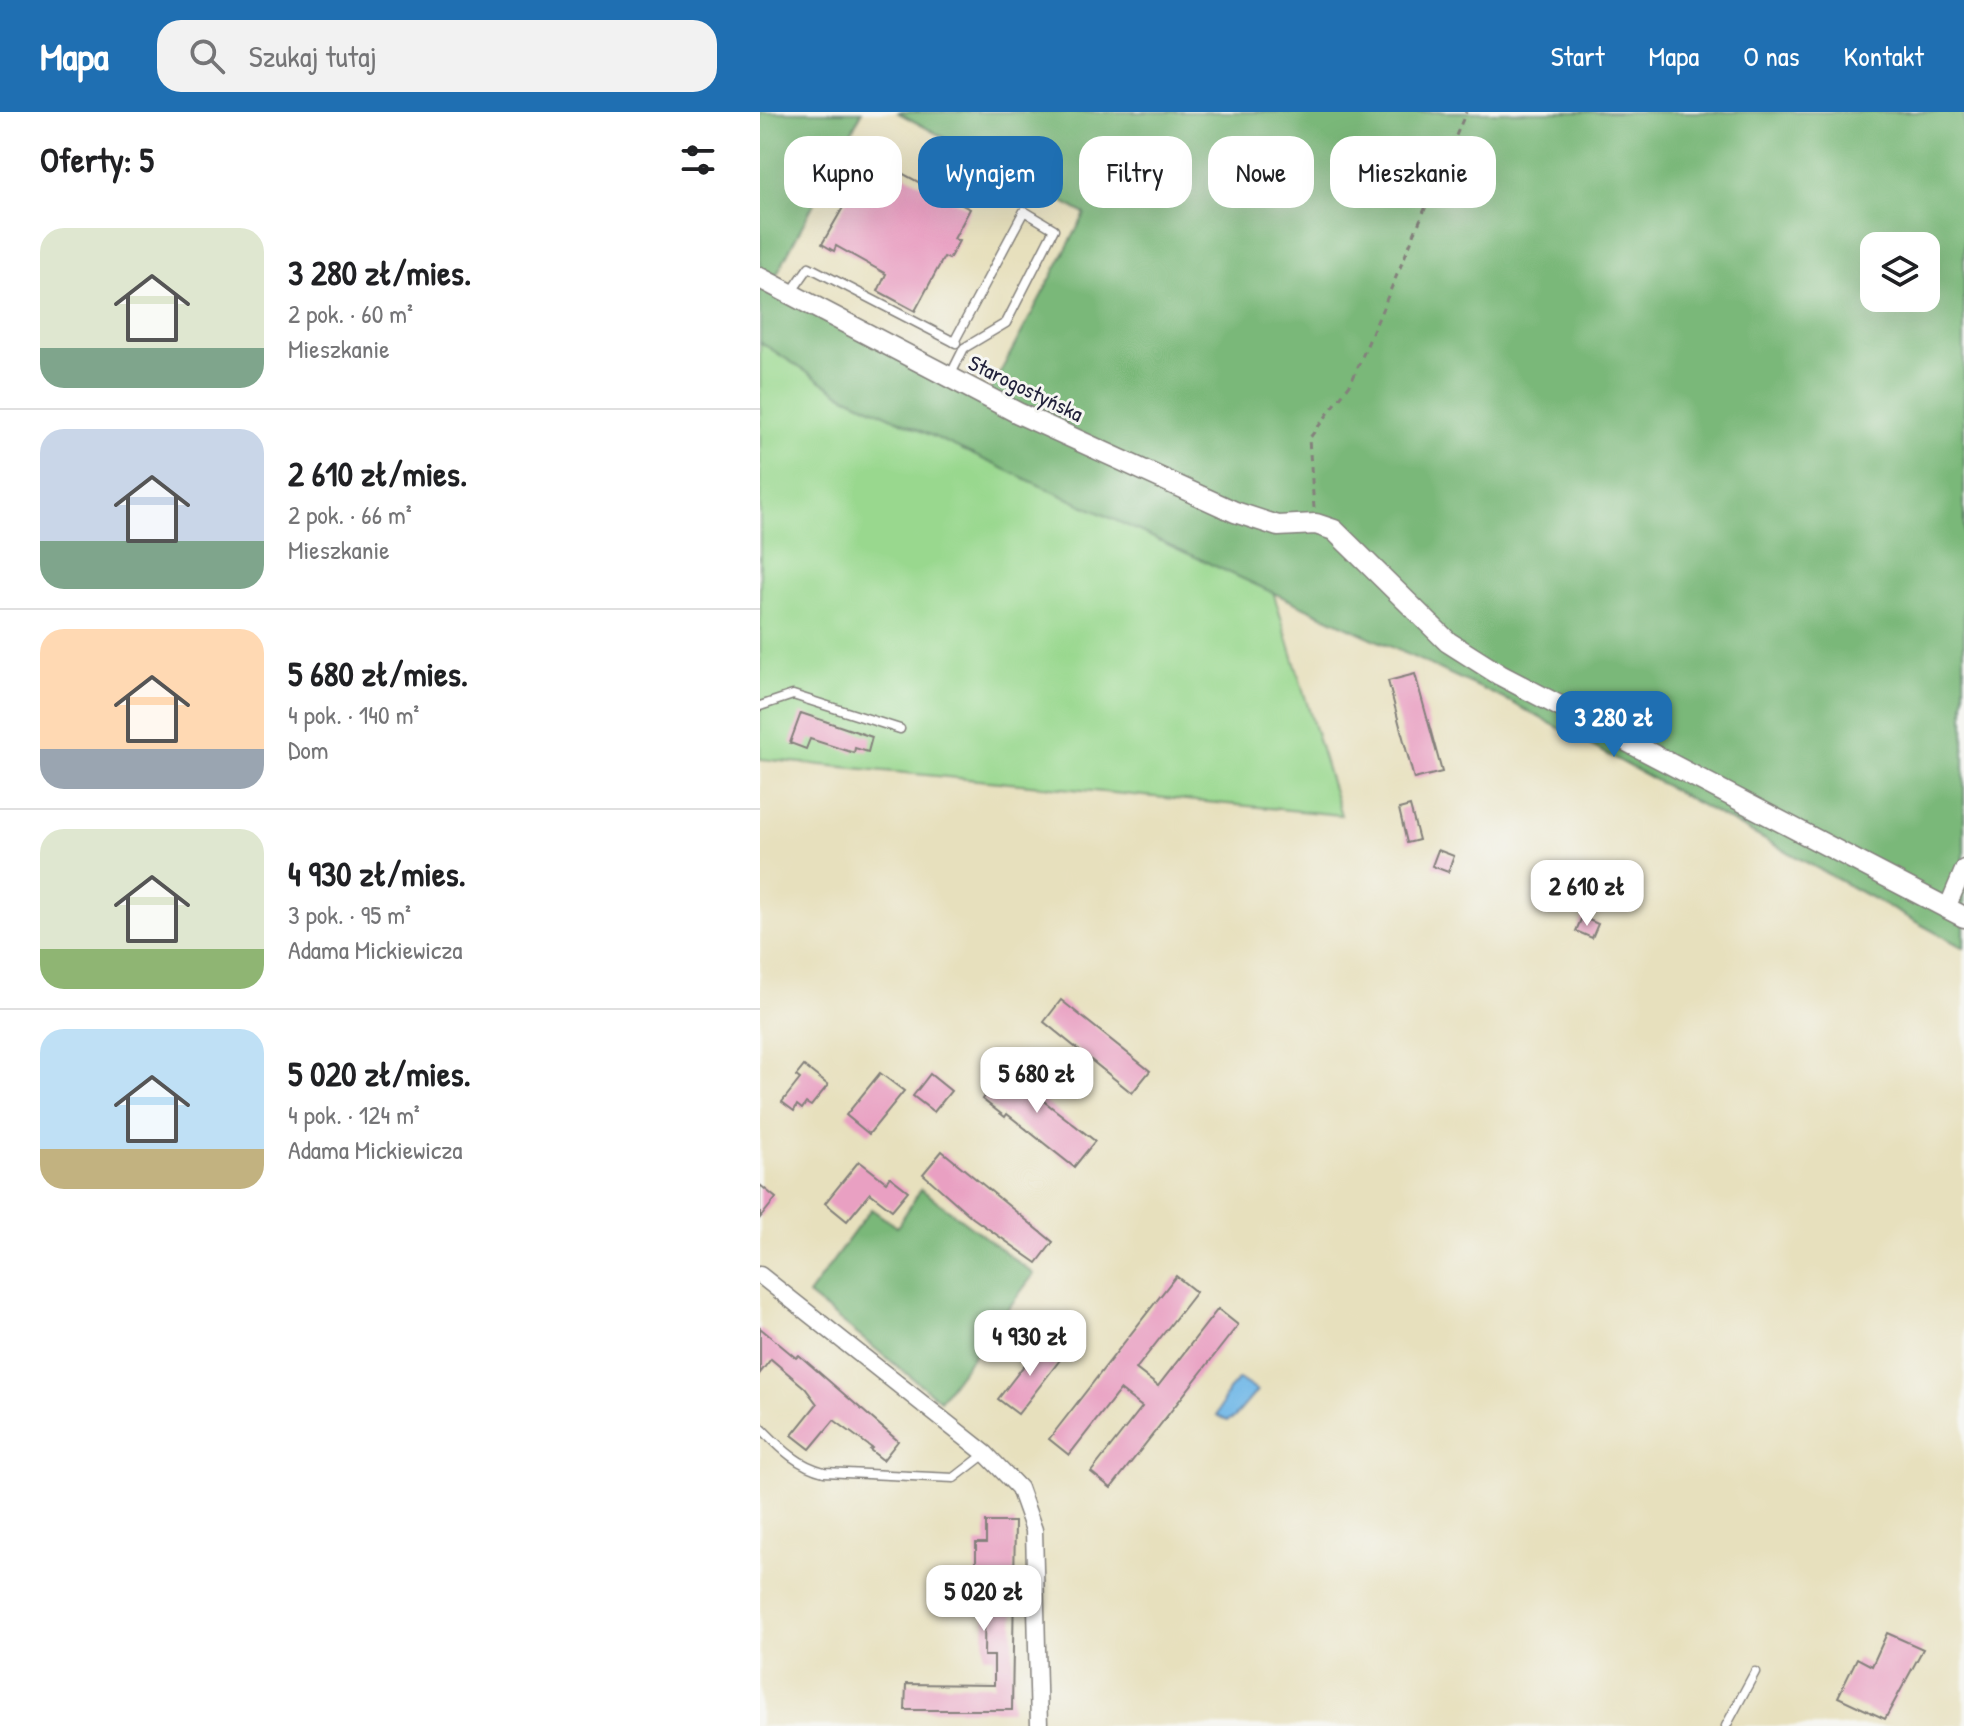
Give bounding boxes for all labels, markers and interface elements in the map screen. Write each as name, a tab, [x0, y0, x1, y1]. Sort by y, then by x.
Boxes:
search box	[157, 20, 717, 92]
text: Mapa	[40, 30, 109, 82]
icon: search	[185, 34, 229, 78]
text: Szukaj tutaj	[249, 36, 377, 76]
text: Start	[1551, 37, 1605, 75]
text: Mapa	[1649, 37, 1699, 75]
text: O nas	[1743, 37, 1800, 75]
text: Kontakt	[1844, 37, 1924, 75]
chip: Kupno	[784, 136, 902, 208]
chip: Wynajem	[918, 136, 1063, 208]
chip: Filtry	[1079, 136, 1192, 208]
chip: Nowe	[1208, 136, 1314, 208]
chip: Mieszkanie	[1330, 136, 1496, 208]
text: Oferty: 5	[40, 137, 154, 183]
icon: filters	[676, 138, 720, 182]
map controls	[1860, 232, 1940, 312]
button: layers	[1860, 232, 1940, 312]
text: 3 280 zł/mies.	[288, 250, 471, 296]
icon: home	[104, 260, 200, 356]
text: 2 pok. · 60 m²	[288, 296, 413, 331]
text: Mieszkanie	[288, 331, 390, 366]
street label: Starogostyńska	[964, 347, 1089, 429]
text: 2 610 zł/mies.	[288, 451, 467, 497]
icon: home	[104, 461, 200, 557]
text: 2 pok. · 66 m²	[288, 497, 412, 532]
text: Mieszkanie	[288, 532, 390, 567]
text: 5 680 zł/mies.	[288, 651, 468, 697]
icon: home	[104, 661, 200, 757]
pin: 3 280 zł	[1531, 691, 1697, 759]
text: 4 pok. · 140 m²	[288, 697, 419, 732]
text: 3 280 zł	[1574, 699, 1654, 734]
text: Dom	[288, 732, 329, 767]
text: 4 930 zł/mies.	[288, 851, 466, 897]
pin: 2 610 zł	[1504, 860, 1670, 928]
icon: home	[104, 861, 200, 957]
text: 2 610 zł	[1549, 868, 1625, 903]
text: 3 pok. · 95 m²	[288, 897, 411, 932]
text: Adama Mickiewicza	[288, 932, 463, 967]
pin: 5 680 zł	[954, 1047, 1120, 1115]
text: 5 020 zł/mies.	[288, 1051, 471, 1097]
text: 5 680 zł	[998, 1055, 1076, 1090]
icon: home	[104, 1061, 200, 1157]
text: 4 pok. · 124 m²	[288, 1097, 420, 1132]
text: Adama Mickiewicza	[288, 1132, 463, 1167]
pin: 4 930 zł	[947, 1310, 1113, 1378]
text: 4 930 zł	[992, 1318, 1068, 1353]
pin: 5 020 zł	[901, 1565, 1067, 1633]
text: 5 020 zł	[944, 1573, 1024, 1608]

